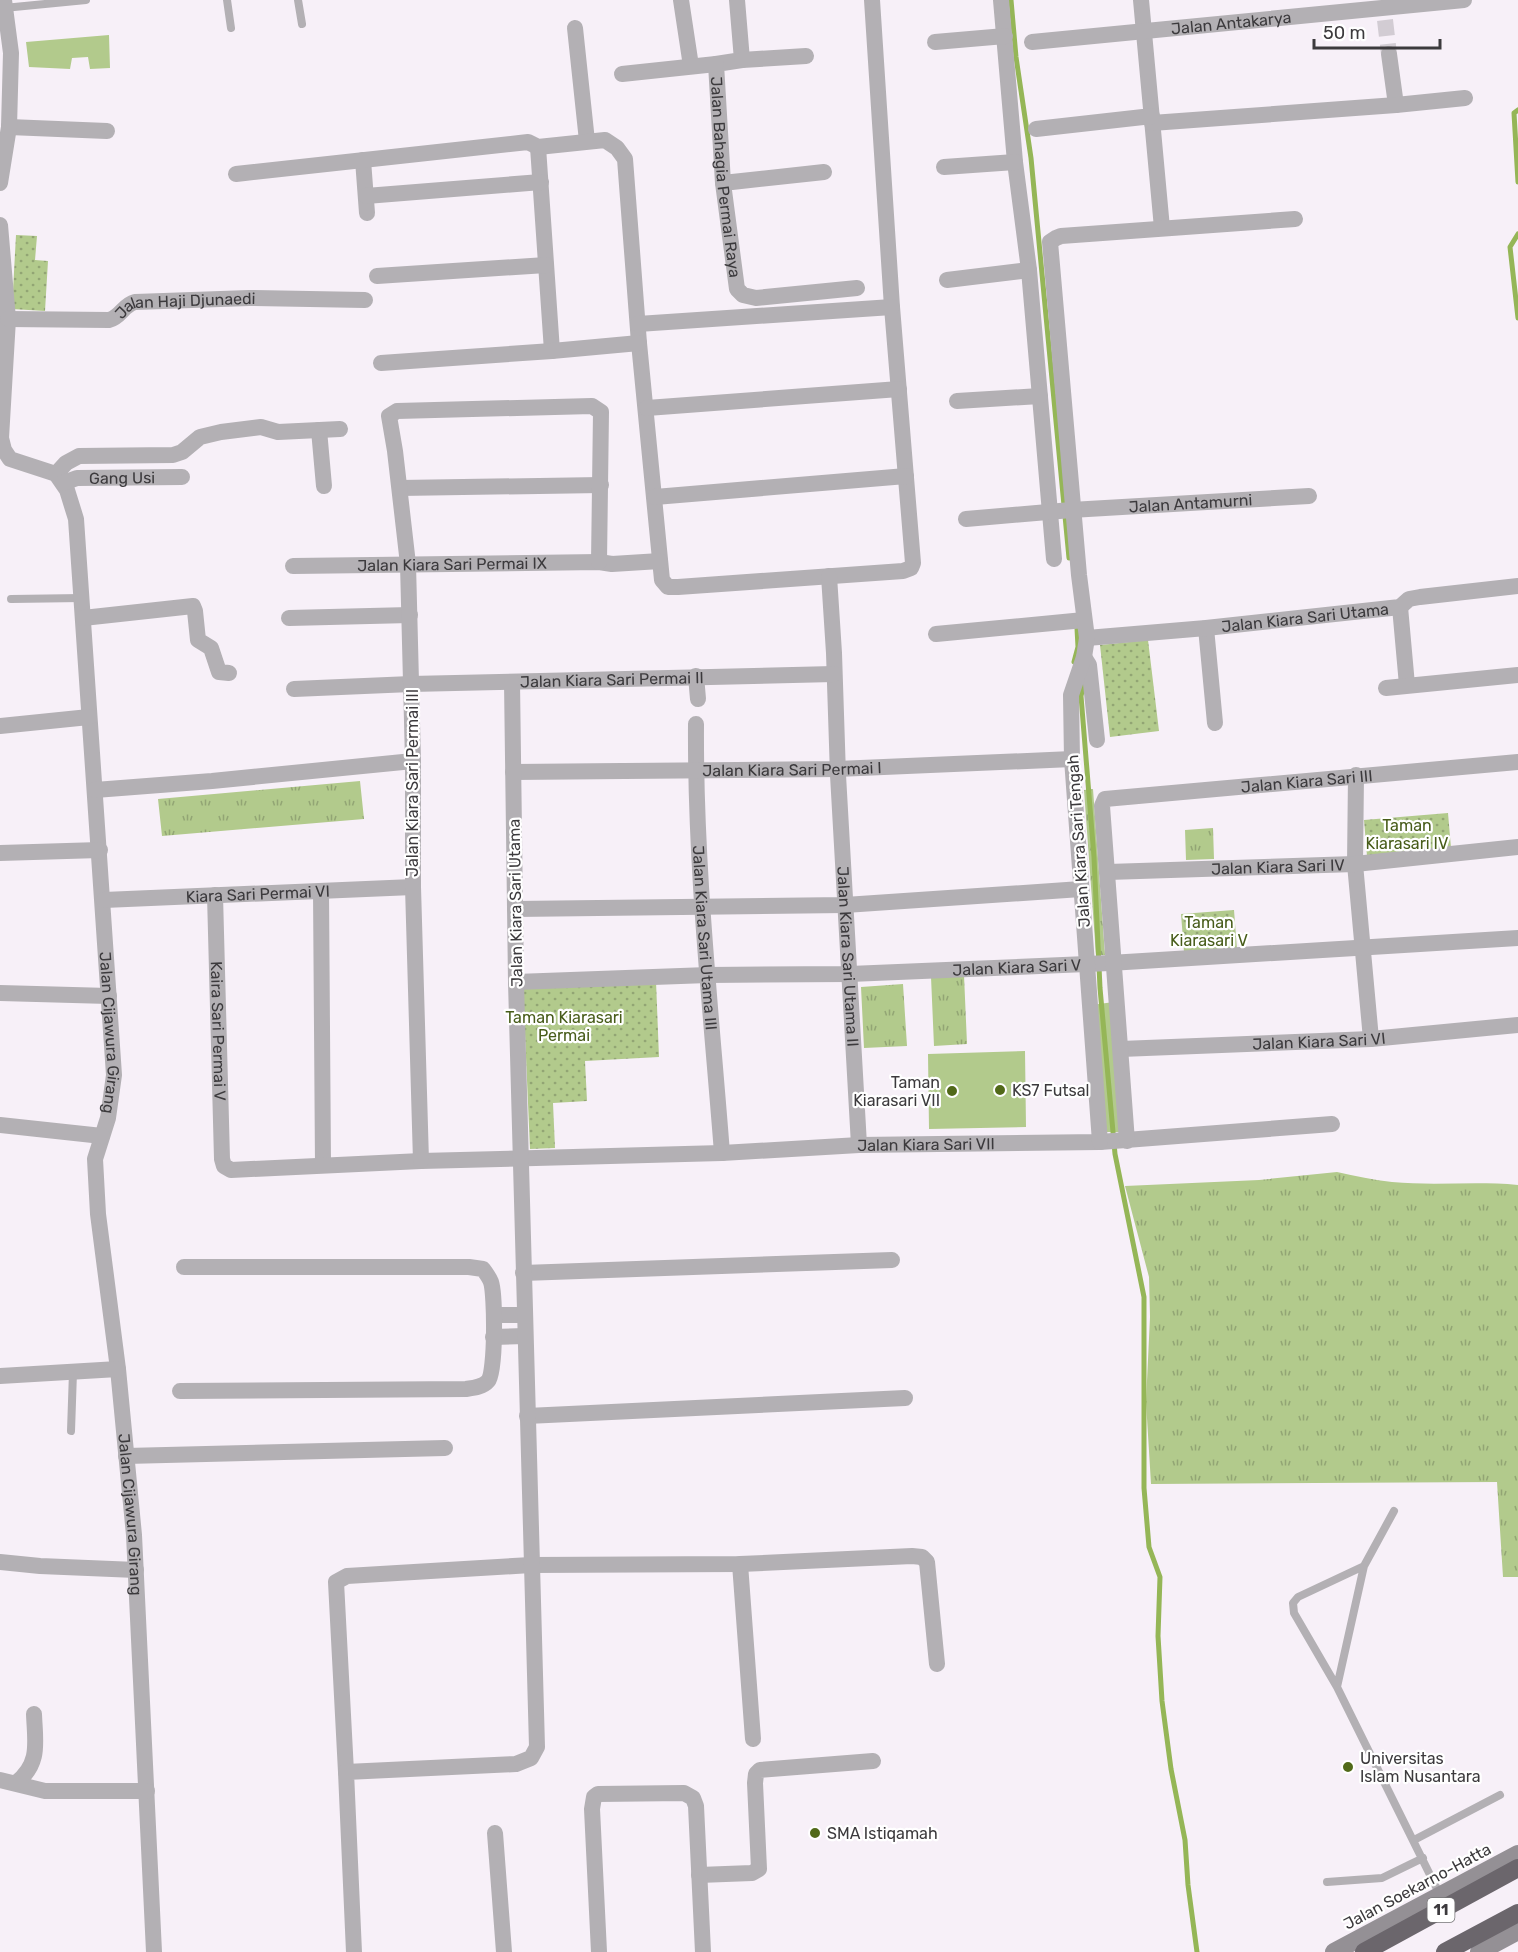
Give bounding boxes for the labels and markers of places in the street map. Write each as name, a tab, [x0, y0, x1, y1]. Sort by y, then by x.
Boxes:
place label: Taman Kiarasari VII	[853, 1073, 940, 1110]
place label: KS7 Futsal	[1012, 1081, 1089, 1100]
marker: KS7 Futsal	[993, 1083, 1007, 1097]
marker: Taman Kiarasari VII	[945, 1084, 959, 1098]
place label: Universitas Islam Nusantara	[1360, 1749, 1481, 1786]
marker: Universitas Islam Nusantara	[1341, 1760, 1355, 1774]
place label: SMA Istiqamah	[827, 1824, 938, 1843]
marker: SMA Istiqamah	[808, 1826, 822, 1840]

